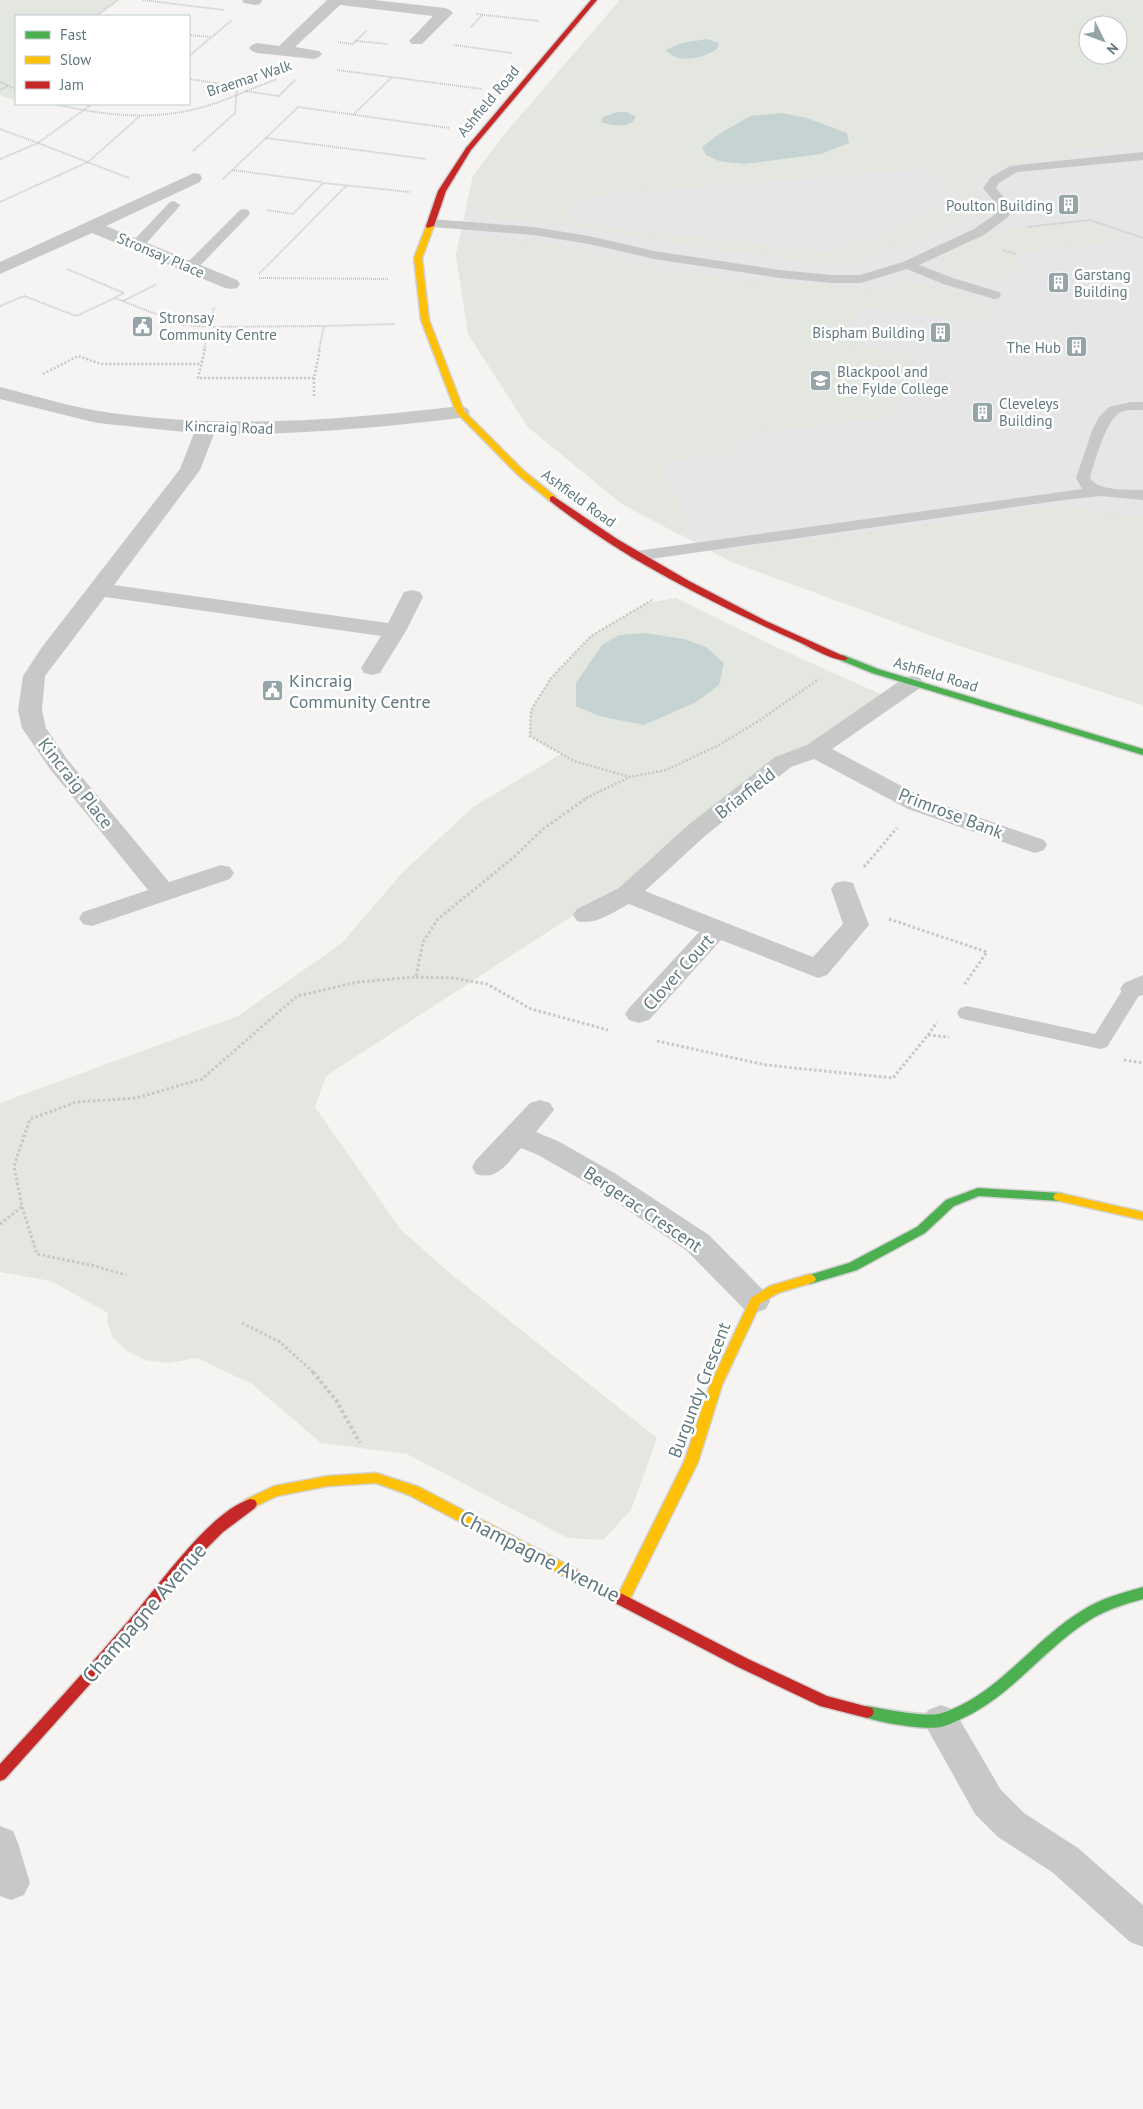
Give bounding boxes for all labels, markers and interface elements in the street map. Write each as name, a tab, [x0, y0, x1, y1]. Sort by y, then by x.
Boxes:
legend	[15, 15, 190, 105]
north arrow	[1078, 15, 1128, 65]
text: Fast	[60, 25, 87, 44]
text: N	[1103, 39, 1122, 58]
text: Slow	[60, 50, 91, 69]
street label: Braemar Walk	[204, 55, 295, 101]
street label: Ashfield Road	[453, 61, 523, 141]
text: Jam	[59, 75, 84, 94]
building icon: Poulton Building	[1057, 193, 1081, 217]
place label: Poulton Building	[946, 196, 1053, 215]
street label: Stronsay Place	[115, 228, 207, 282]
place label: Garstang Building	[1074, 265, 1131, 301]
building icon: Garstang Building	[1046, 271, 1070, 295]
place label: Stronsay Community Centre	[159, 308, 277, 344]
public building icon: Stronsay Community Centre	[131, 314, 155, 338]
building icon: Bispham Building	[929, 320, 953, 344]
place label: Bispham Building	[812, 323, 925, 342]
building icon: The Hub	[1065, 335, 1089, 359]
place label: The Hub	[1007, 338, 1061, 357]
place label: Blackpool and the Fylde College	[837, 362, 949, 398]
school or university icon: Blackpool and the Fylde College	[809, 368, 833, 392]
place label: Cleveleys Building	[999, 394, 1059, 430]
building icon: Cleveleys Building	[971, 400, 995, 424]
street label: Kincraig Road	[184, 416, 274, 438]
street label: Ashfield Road	[538, 465, 620, 531]
street label: Ashfield Road	[892, 652, 980, 696]
place label: Kincraig Community Centre	[289, 669, 431, 713]
public building icon: Kincraig Community Centre	[261, 678, 285, 702]
street label: Kincraig Place	[33, 733, 119, 833]
street label: Briarfield	[710, 762, 780, 824]
street label: Primrose Bank	[895, 783, 1007, 844]
street label: Clover Court	[638, 929, 718, 1015]
street label: Bergerac Crescent	[579, 1161, 707, 1257]
street label: Burgundy Crescent	[663, 1319, 735, 1461]
street label: Champagne Avenue	[455, 1504, 625, 1608]
street label: Champagne Avenue	[76, 1537, 212, 1689]

